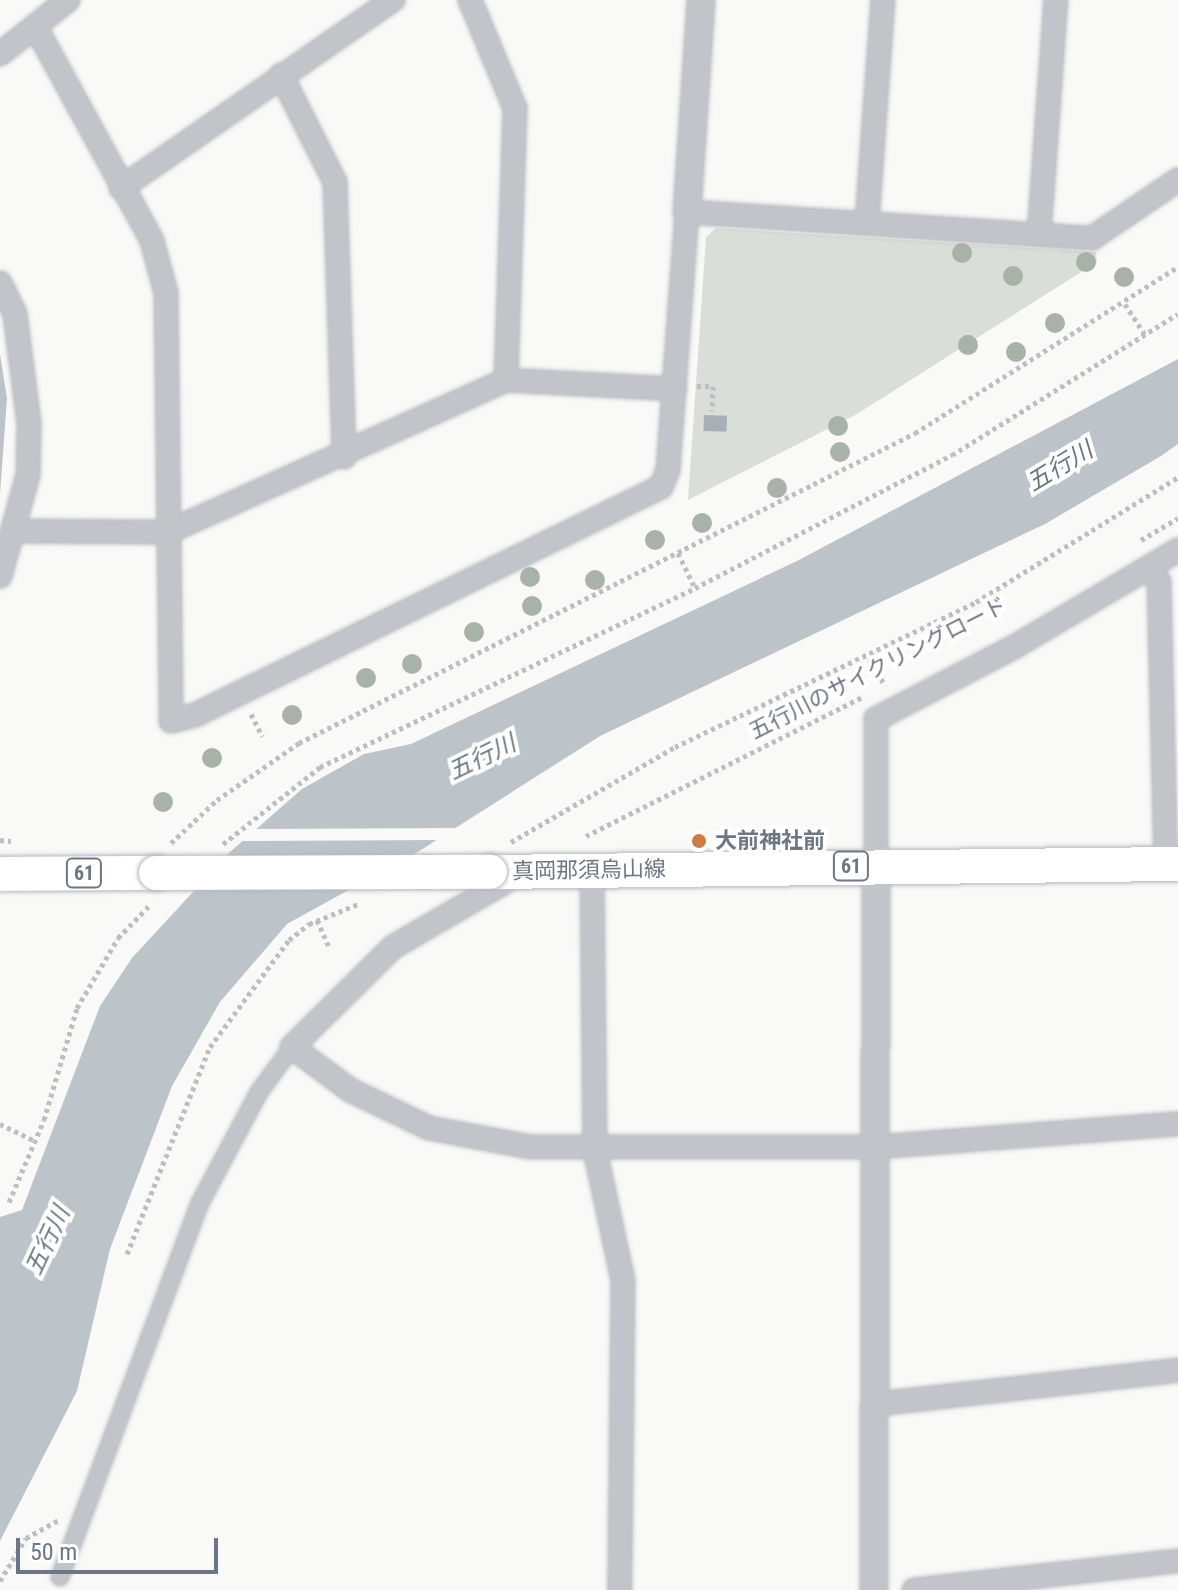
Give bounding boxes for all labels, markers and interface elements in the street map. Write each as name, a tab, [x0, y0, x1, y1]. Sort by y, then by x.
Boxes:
water label: 五行川	[1022, 436, 1098, 498]
street label: 五行川のサイクリングロード	[745, 591, 1011, 745]
water label: 五行川	[443, 729, 521, 787]
place label: 大前神社前	[715, 828, 825, 854]
marker: 大前神社前	[690, 832, 708, 850]
road number: 61	[831, 850, 871, 882]
street label: 真岡那須烏山線	[512, 855, 666, 885]
road number: 61	[64, 857, 104, 889]
water label: 五行川	[20, 1202, 76, 1280]
scale bar	[20, 1522, 222, 1572]
text: 50 m	[30, 1538, 77, 1566]

